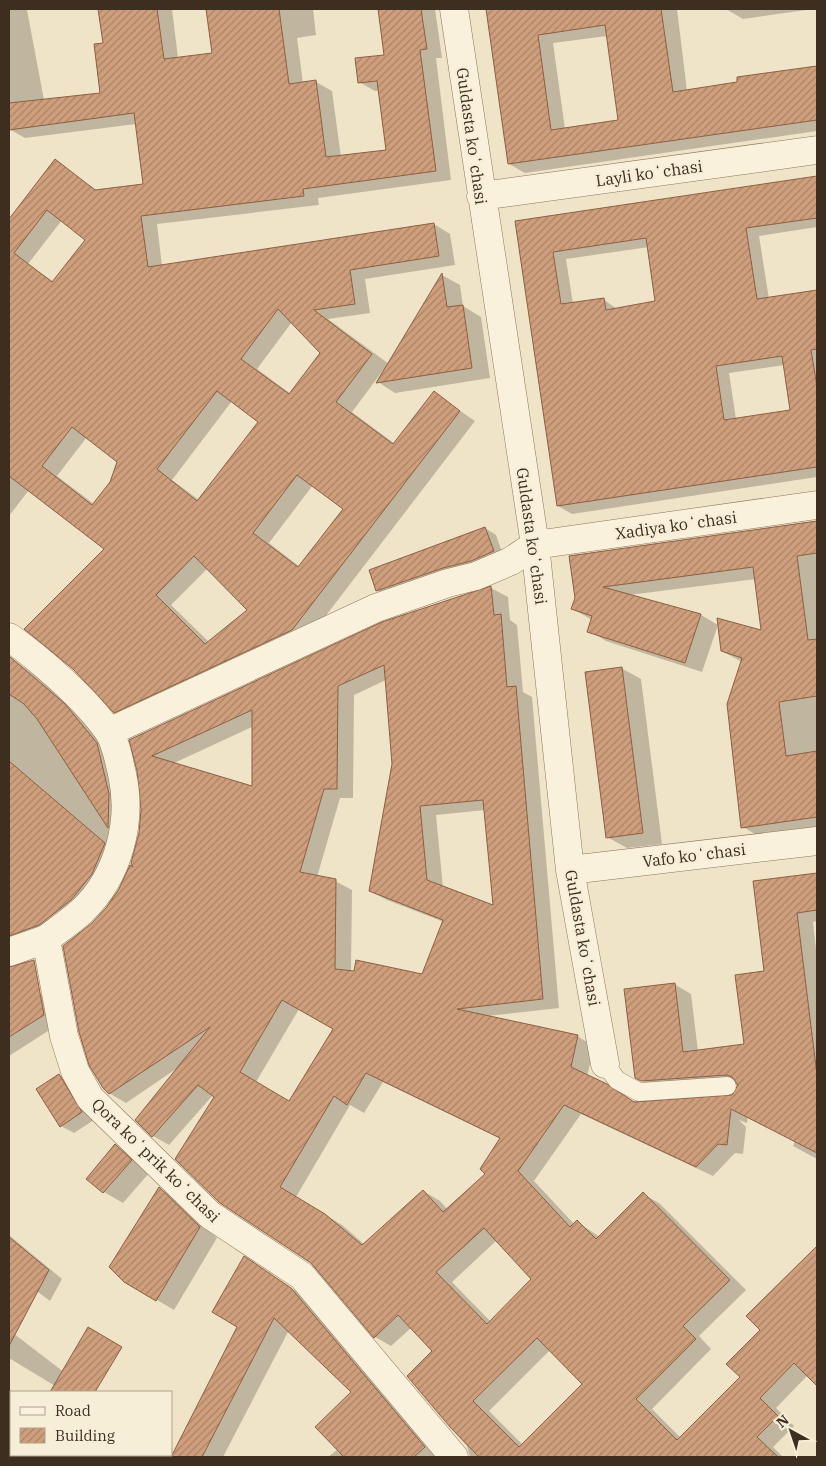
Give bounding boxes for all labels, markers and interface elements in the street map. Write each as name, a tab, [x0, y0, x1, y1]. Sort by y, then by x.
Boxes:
street label: Guldasta koʻchasi	[452, 66, 492, 206]
street label: Layli koʻchasi	[594, 156, 704, 190]
street label: Guldasta koʻchasi	[512, 466, 552, 606]
street label: Xadiya koʻchasi	[614, 507, 738, 543]
street label: Vafo koʻchasi	[641, 839, 747, 871]
street label: Guldasta koʻchasi	[561, 868, 605, 1008]
street label: Qora koʻprik koʻchasi	[88, 1094, 224, 1226]
legend	[10, 1391, 172, 1456]
text: Road	[55, 1401, 91, 1420]
north arrow	[766, 1406, 816, 1456]
text: N	[773, 1411, 793, 1431]
text: Building	[55, 1426, 115, 1445]

